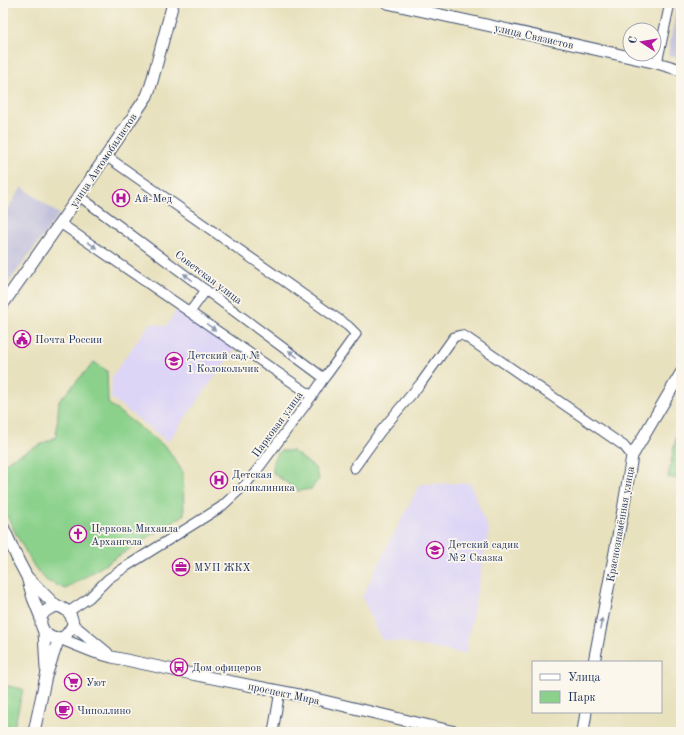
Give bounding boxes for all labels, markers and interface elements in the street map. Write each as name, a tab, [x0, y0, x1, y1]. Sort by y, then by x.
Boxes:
north arrow	[622, 22, 662, 62]
street label: улица Связистов	[493, 23, 574, 52]
text: С	[628, 36, 640, 45]
street label: улица Автомобилистов	[69, 112, 140, 210]
hospital icon: Ай-Мед	[111, 188, 131, 208]
place label: Ай-Мед	[134, 194, 173, 205]
one-way arrow	[87, 241, 97, 249]
street label: Советская улица	[172, 249, 244, 307]
one-way arrow	[183, 273, 194, 281]
one-way arrow	[206, 323, 216, 331]
public building icon: Почта России	[12, 329, 32, 349]
place label: Почта России	[35, 335, 102, 346]
one-way arrow	[287, 350, 298, 359]
school or university icon: Детский сад № 1 Колокольчик	[164, 351, 184, 371]
place label: Детский сад № 1 Колокольчик	[187, 351, 261, 375]
street label: Парковая улица	[251, 389, 306, 460]
street label: Краснознамённая улица	[606, 465, 637, 583]
hospital icon: Детская поликлиника	[209, 470, 229, 490]
place label: Детская поликлиника	[232, 470, 295, 494]
church icon: Церковь Михаила Архангела	[68, 524, 88, 544]
place label: Церковь Михаила Архангела	[91, 524, 179, 548]
school or university icon: Детский садик №2 Сказка	[425, 540, 445, 560]
place label: Детский садик №2 Сказка	[448, 540, 519, 564]
office icon: МУП ЖКХ	[171, 557, 191, 577]
place label: МУП ЖКХ	[194, 563, 251, 574]
one-way arrow	[598, 617, 604, 630]
bus stop icon: Дом офицеров	[169, 657, 189, 677]
legend	[532, 661, 662, 713]
place label: Дом офицеров	[192, 663, 261, 674]
supermarket icon: Уют	[63, 672, 83, 692]
text: Улица	[568, 672, 601, 684]
place label: Уют	[86, 678, 106, 689]
street label: проспект Мира	[247, 681, 321, 708]
text: Парк	[568, 692, 596, 704]
cafe icon: Чиполлино	[54, 700, 74, 720]
place label: Чиполлино	[77, 706, 131, 717]

